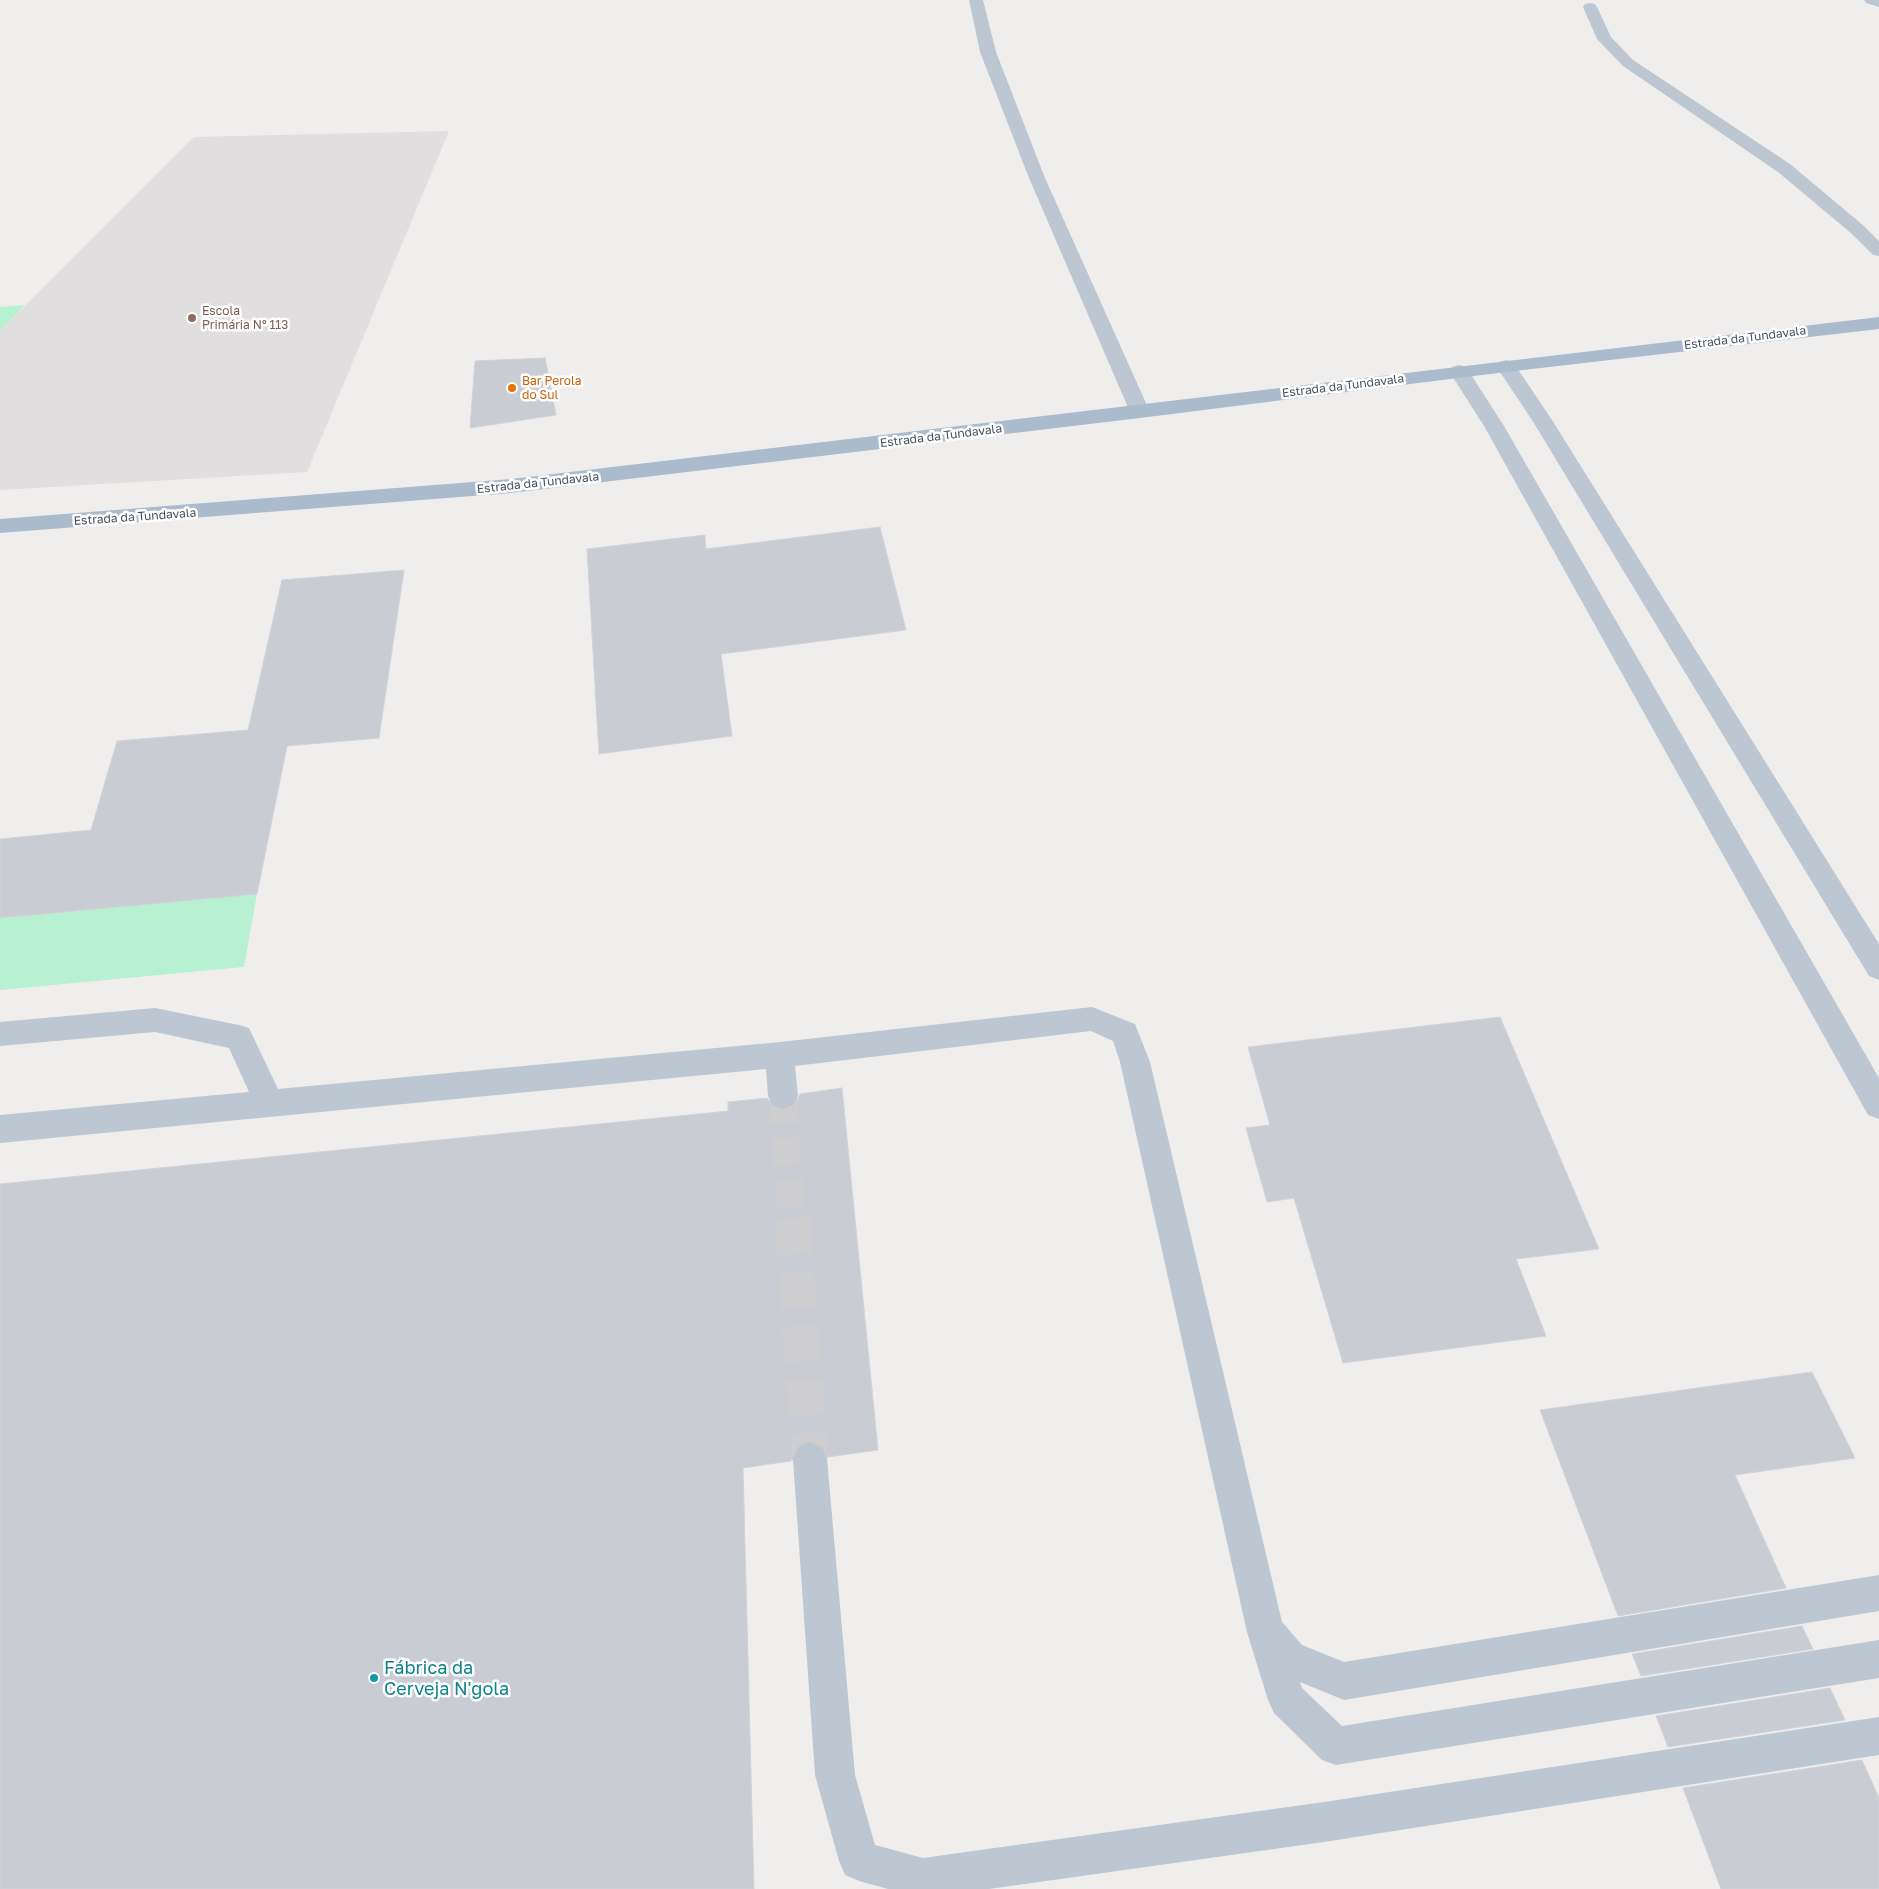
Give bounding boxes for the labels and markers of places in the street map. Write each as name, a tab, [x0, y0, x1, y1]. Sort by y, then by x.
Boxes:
place label: Escola Primária Nº 113	[202, 304, 288, 332]
marker: Escola Primária Nº 113	[186, 312, 198, 324]
place label: Bar Perola do Sul	[522, 374, 582, 402]
marker: Bar Perola do Sul	[506, 382, 518, 394]
place label: Fábrica da Cerveja N'gola	[384, 1657, 509, 1700]
marker: Fábrica da Cerveja N'gola	[368, 1672, 380, 1684]

